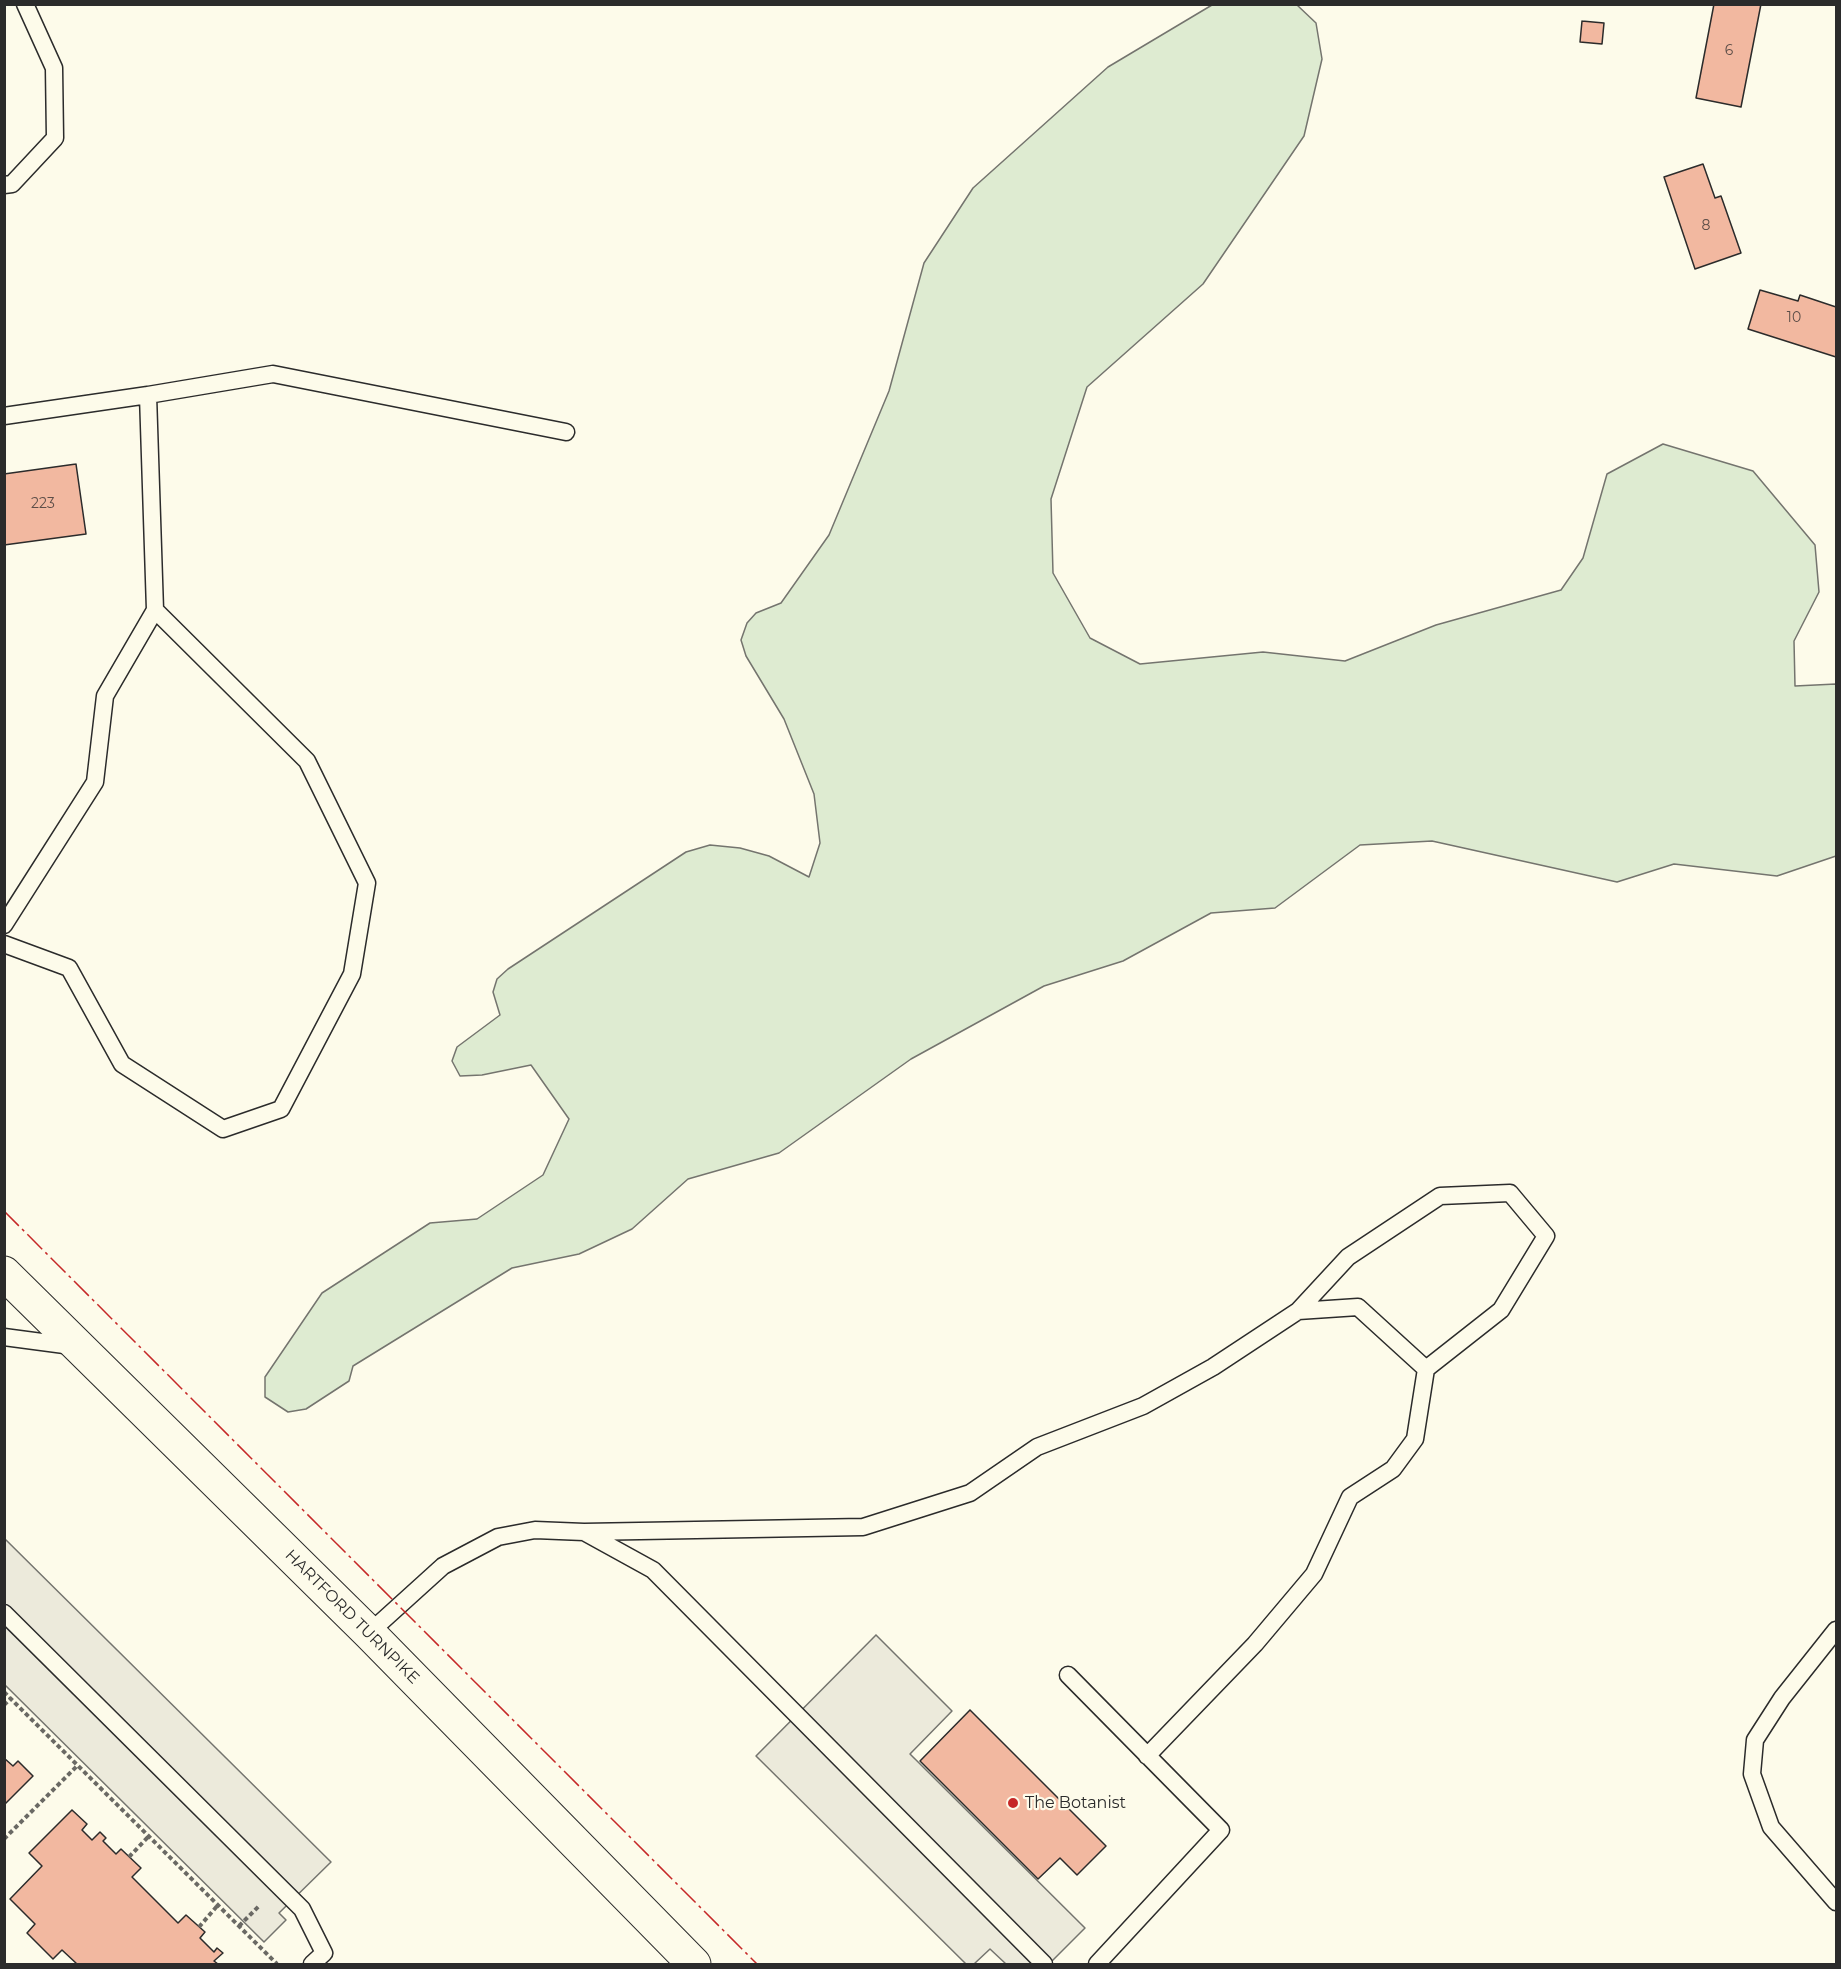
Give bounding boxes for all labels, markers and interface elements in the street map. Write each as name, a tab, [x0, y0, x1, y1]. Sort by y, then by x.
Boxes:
house number: 6	[1725, 43, 1733, 59]
house number: 8	[1702, 218, 1710, 234]
house number: 10	[1787, 310, 1801, 326]
house number: 223	[31, 496, 55, 512]
street label: HARTFORD TURNPIKE	[281, 1546, 423, 1688]
place label: The Botanist	[1025, 1793, 1126, 1813]
marker: The Botanist	[1006, 1796, 1020, 1810]

